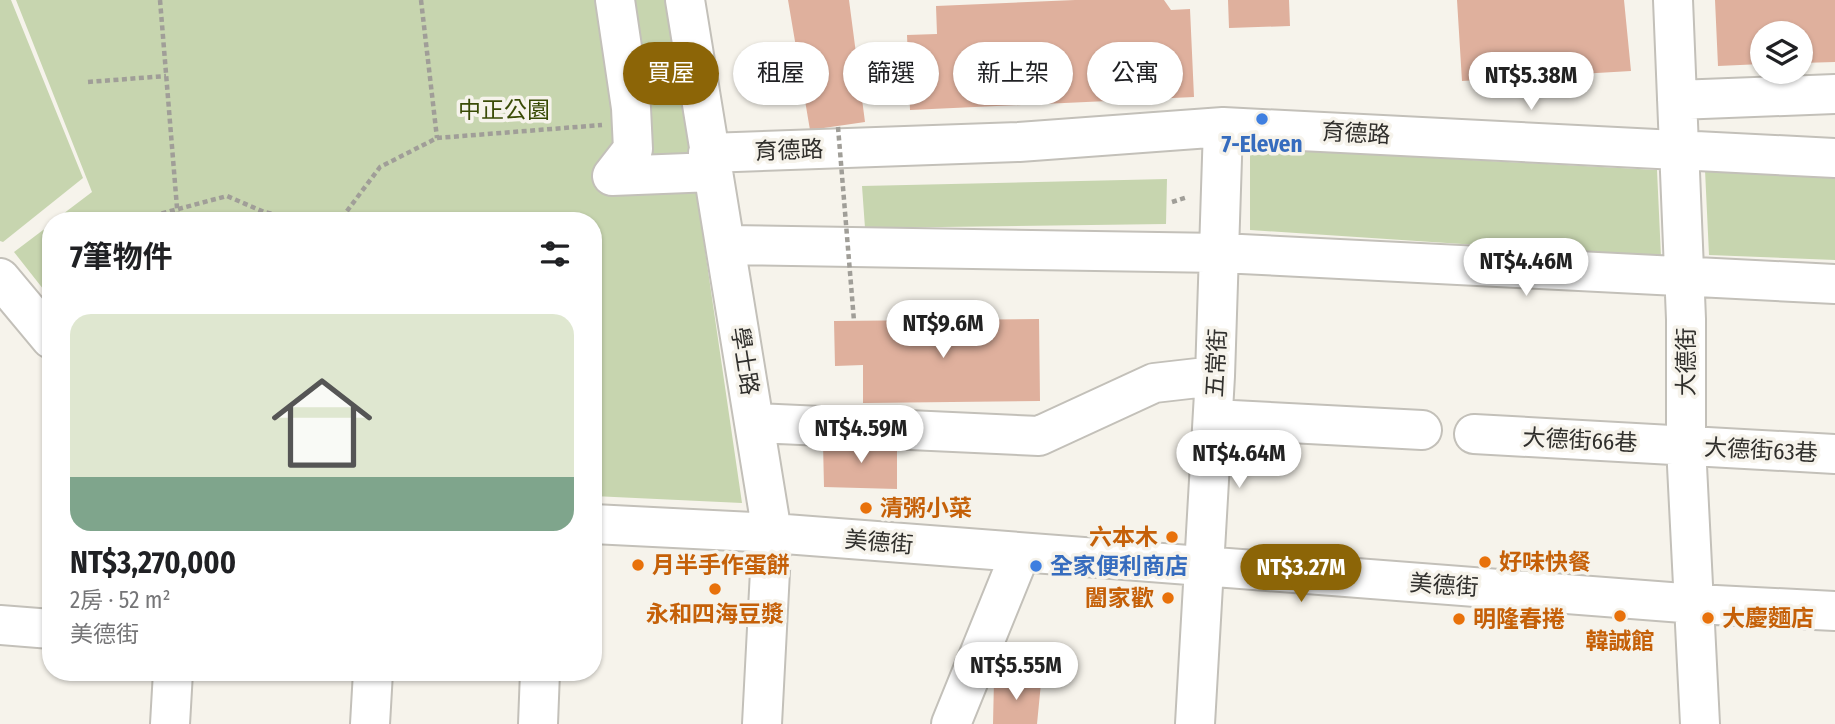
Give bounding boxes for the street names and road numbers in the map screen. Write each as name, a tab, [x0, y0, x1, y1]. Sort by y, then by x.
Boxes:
street label: 育德路	[1321, 117, 1391, 149]
street label: 育德路	[754, 135, 824, 165]
street label: 學士路	[726, 325, 764, 397]
street label: 五常街	[1200, 328, 1232, 398]
street label: 大德街	[1672, 328, 1700, 397]
street label: 大德街66巷	[1522, 423, 1638, 457]
street label: 大德街63巷	[1704, 433, 1818, 467]
street label: 美德街	[843, 525, 915, 559]
street label: 美德街	[1409, 569, 1479, 601]

